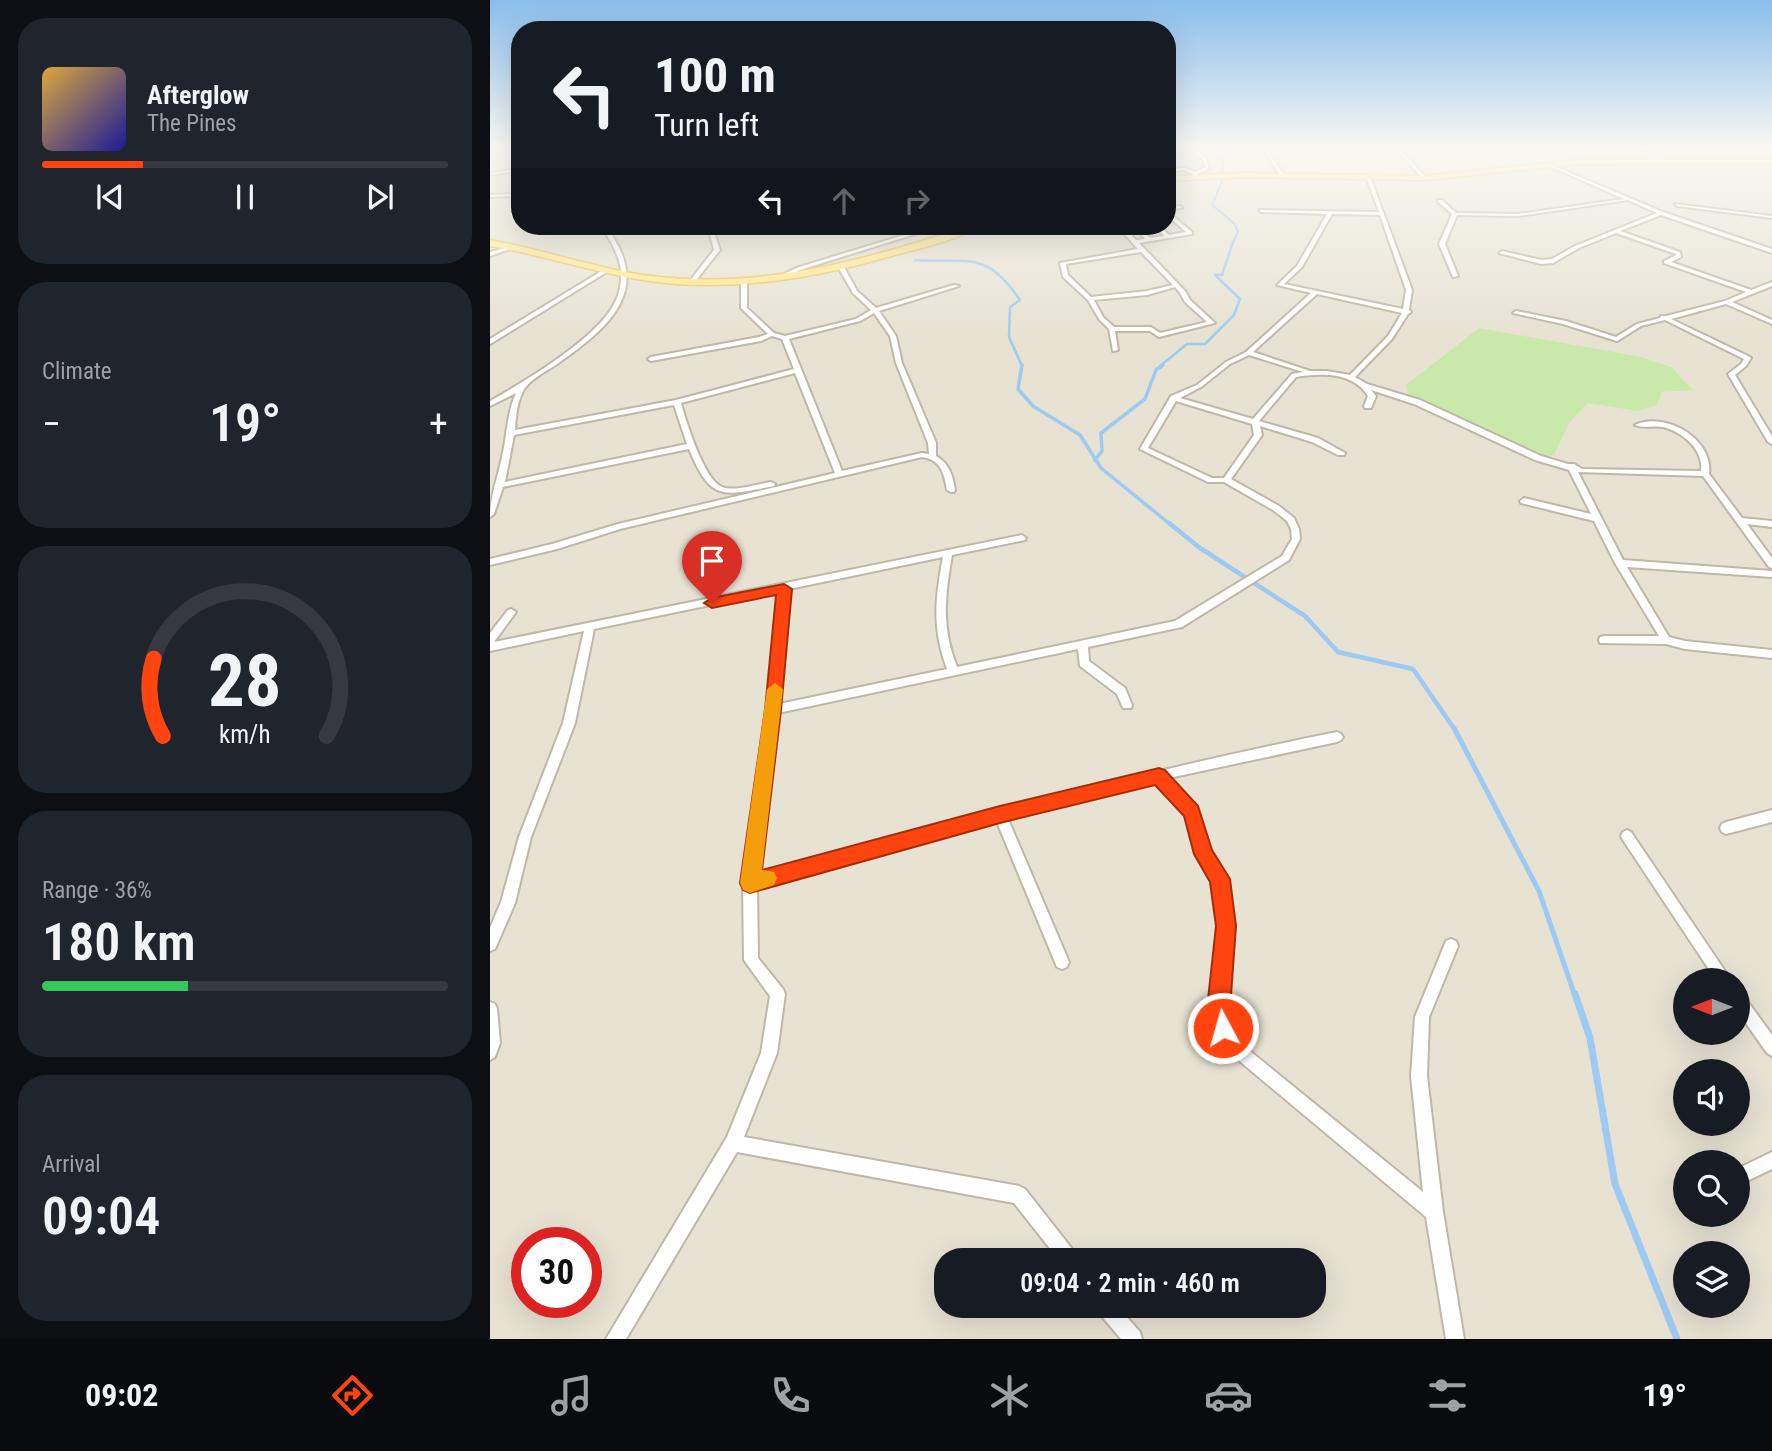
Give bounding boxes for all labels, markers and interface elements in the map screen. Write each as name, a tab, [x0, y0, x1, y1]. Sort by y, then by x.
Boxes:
text: 100 m	[654, 47, 776, 104]
icon: left	[539, 49, 630, 140]
text: Afterglow	[147, 80, 249, 110]
text: Turn left	[654, 106, 759, 144]
text: The Pines	[147, 110, 237, 137]
icon: previous	[91, 178, 129, 216]
icon: pause	[226, 178, 264, 216]
icon: next	[361, 178, 399, 216]
icon: left	[752, 182, 790, 220]
icon: ahead	[825, 182, 863, 220]
icon: right	[898, 182, 936, 220]
text: Climate	[42, 358, 112, 385]
text: 19°	[209, 393, 281, 454]
text: −	[42, 402, 61, 446]
text: +	[429, 402, 448, 446]
pin	[682, 531, 742, 603]
icon: arrive	[693, 542, 731, 580]
text: 28	[208, 638, 282, 724]
text: km/h	[219, 719, 271, 748]
text: Range · 36%	[42, 877, 152, 904]
text: 180 km	[42, 912, 196, 973]
north arrow	[1673, 968, 1750, 1045]
map controls	[1673, 968, 1750, 1318]
position arrow	[1186, 991, 1260, 1065]
button: sound	[1673, 1059, 1750, 1136]
button: search	[1673, 1150, 1750, 1227]
text: Arrival	[42, 1151, 101, 1178]
text: 09:04	[42, 1186, 160, 1247]
speed limit sign: 30	[511, 1227, 602, 1318]
button: layers	[1673, 1241, 1750, 1318]
text: 09:04 · 2 min · 460 m	[1020, 1268, 1240, 1298]
icon: directions	[328, 1371, 377, 1420]
icon: music	[547, 1371, 596, 1420]
icon: phone	[766, 1371, 815, 1420]
icon: climate	[985, 1371, 1034, 1420]
icon: car	[1204, 1371, 1253, 1420]
icon: filters	[1423, 1371, 1472, 1420]
text: 09:02	[85, 1376, 158, 1414]
text: 19°	[1642, 1376, 1687, 1414]

